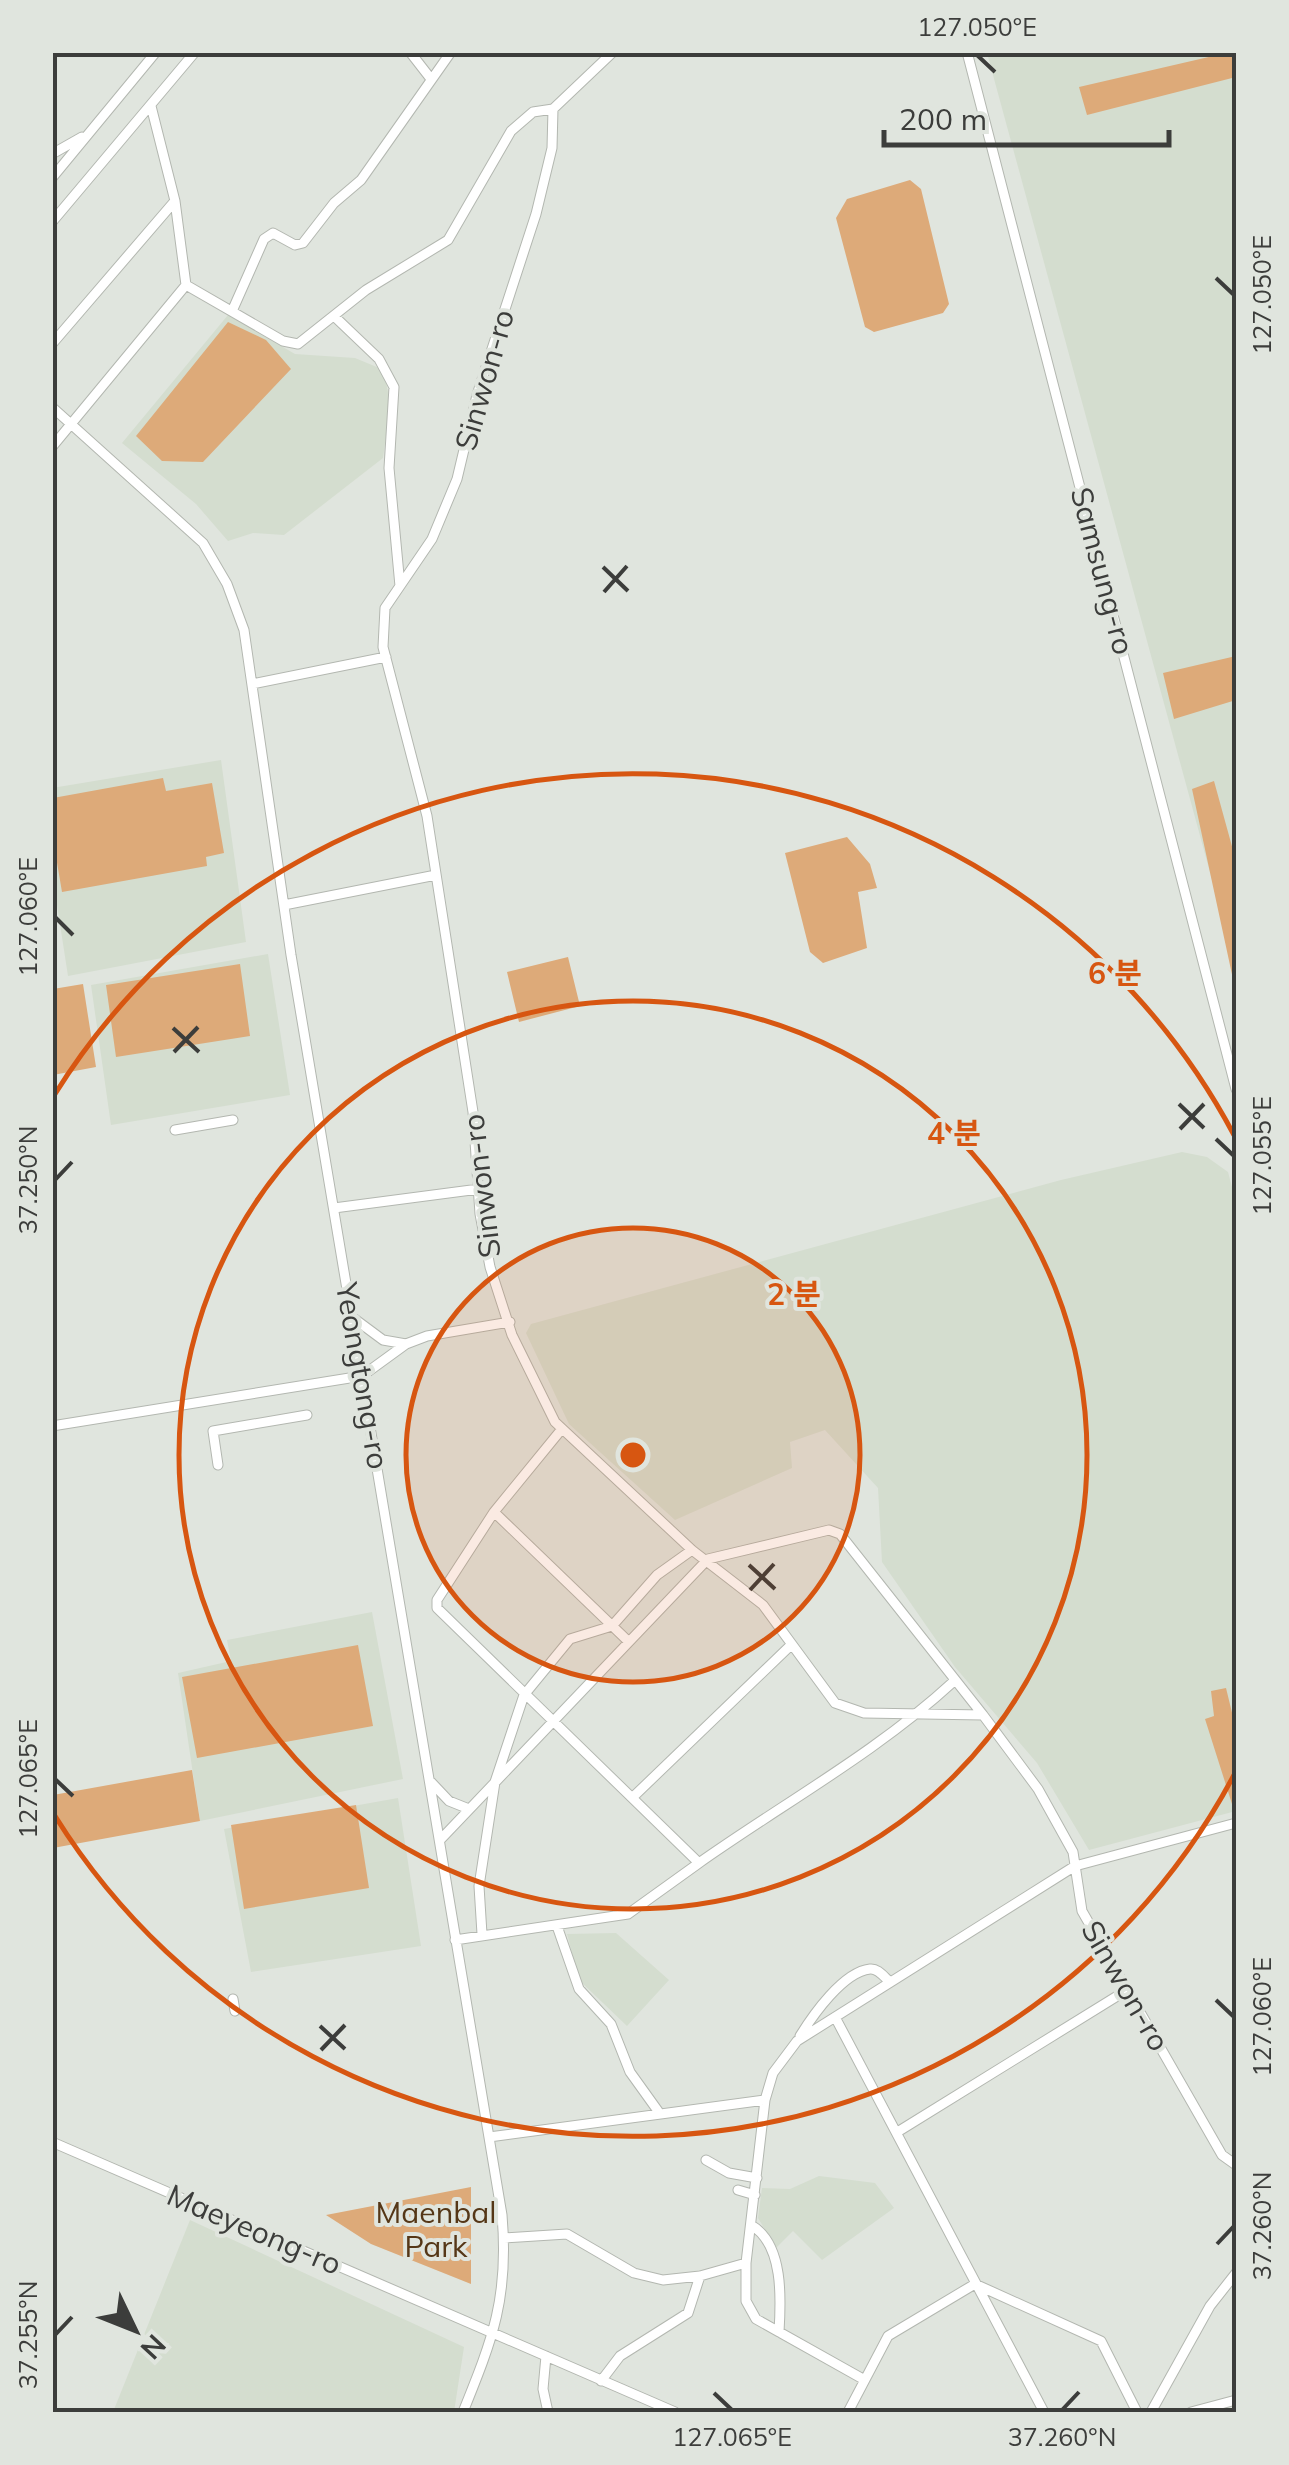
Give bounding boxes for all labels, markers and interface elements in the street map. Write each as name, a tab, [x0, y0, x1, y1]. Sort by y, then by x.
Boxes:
text: 127.050°E	[917, 11, 1037, 42]
scale bar	[884, 85, 1169, 147]
text: 200 m	[899, 100, 987, 138]
text: 127.050°E	[1246, 235, 1277, 355]
street label: Sinwon-ro	[446, 305, 522, 454]
street label: Samsung-ro	[1062, 483, 1144, 659]
text: 127.060°E	[12, 857, 43, 977]
text: 6 분	[1088, 954, 1142, 992]
text: 127.055°E	[1246, 1096, 1277, 1216]
street label: Sinwon-ro	[453, 1112, 509, 1260]
text: 4 분	[927, 1114, 981, 1152]
text: 37.250°N	[12, 1126, 43, 1234]
text: 2 분	[767, 1275, 821, 1313]
street label: Yeongtong-ro	[328, 1279, 398, 1472]
centre of rings	[615, 1437, 651, 1473]
text: 127.065°E	[12, 1719, 43, 1839]
street label: Sinwon-ro	[1073, 1913, 1178, 2058]
text: 127.060°E	[1246, 1957, 1277, 2077]
text: 37.260°N	[1246, 2172, 1277, 2280]
street label: Maeyeong-ro	[162, 2175, 347, 2283]
park label: Maenbal Park	[376, 2193, 496, 2265]
north arrow	[85, 2280, 185, 2380]
text: 37.255°N	[12, 2281, 43, 2389]
text: N	[134, 2328, 174, 2367]
text: 127.065°E	[672, 2421, 792, 2452]
text: 37.260°N	[1008, 2421, 1116, 2452]

